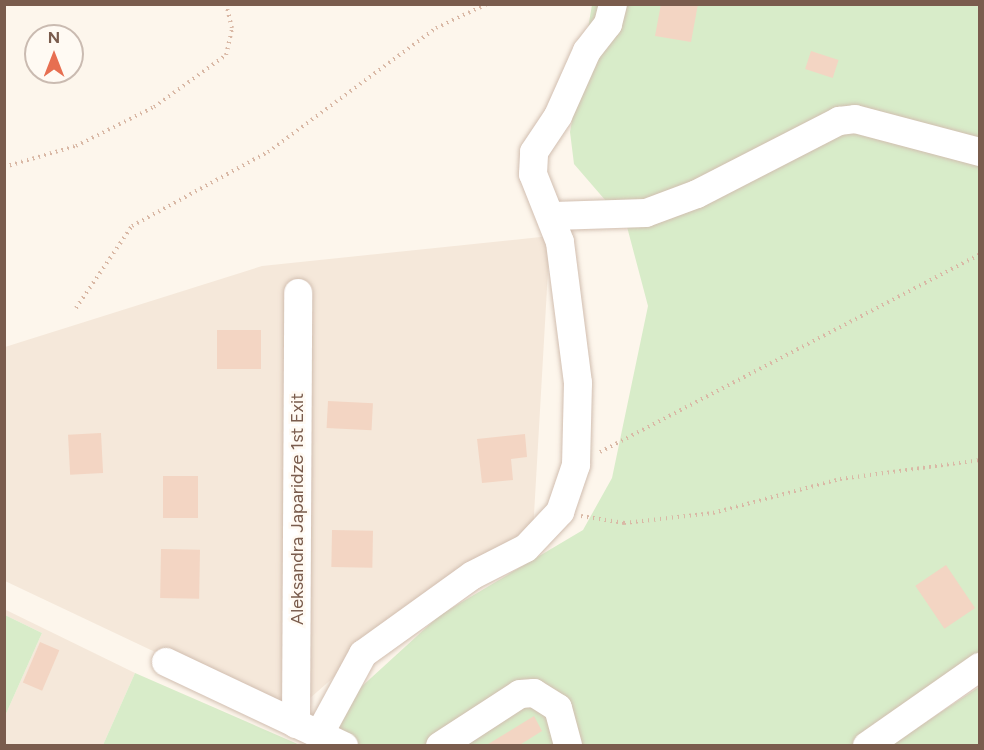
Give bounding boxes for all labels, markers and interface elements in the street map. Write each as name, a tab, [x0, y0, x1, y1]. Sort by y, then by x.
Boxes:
north arrow	[24, 24, 84, 84]
text: N	[48, 28, 60, 47]
street label: Aleksandra Japaridze 1st Exit	[286, 393, 308, 625]

